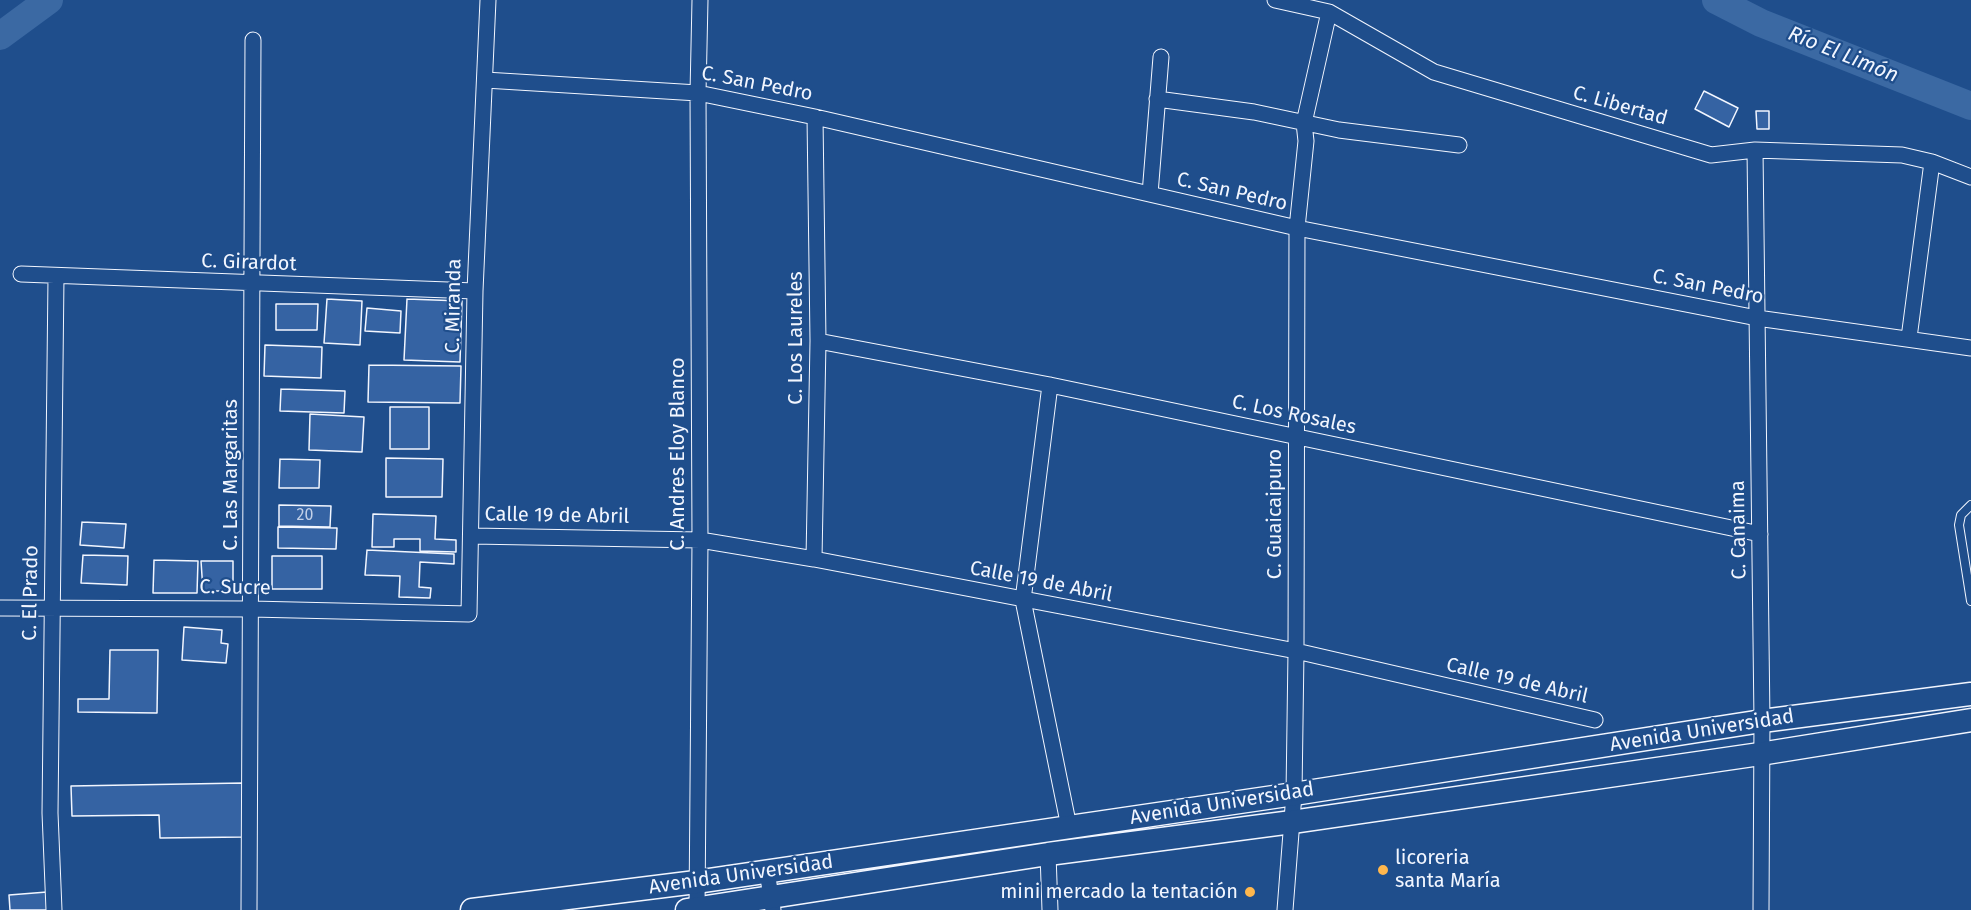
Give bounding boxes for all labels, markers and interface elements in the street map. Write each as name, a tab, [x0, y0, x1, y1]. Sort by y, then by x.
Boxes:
water label: Río El Limón	[1784, 21, 1902, 89]
street label: C. San Pedro	[699, 61, 815, 107]
street label: C. Libertad	[1570, 81, 1670, 131]
street label: C. San Pedro	[1174, 168, 1290, 216]
street label: C. Girardot	[201, 249, 297, 277]
street label: C. Miranda	[441, 258, 467, 354]
street label: C. San Pedro	[1650, 264, 1766, 310]
street label: C. Los Laureles	[784, 271, 808, 405]
street label: C. Andres Eloy Blanco	[666, 357, 690, 551]
street label: C. Los Rosales	[1230, 390, 1358, 440]
street label: C. Las Margaritas	[219, 399, 243, 551]
street label: C. Guaicaipuro	[1263, 449, 1287, 579]
street label: C. Canaima	[1726, 480, 1752, 580]
street label: Calle 19 de Abril	[484, 503, 630, 529]
house number: 20	[297, 506, 313, 526]
street label: C. El Prado	[18, 545, 44, 641]
street label: Calle 19 de Abril	[968, 556, 1114, 608]
street label: C. Sucre	[199, 575, 271, 601]
street label: Calle 19 de Abril	[1444, 653, 1590, 709]
street label: Avenida Universidad	[1608, 705, 1796, 757]
street label: Avenida Universidad	[1128, 778, 1316, 830]
place label: licoreria santa María	[1395, 846, 1501, 893]
street label: Avenida Universidad	[647, 850, 835, 900]
marker: licoreria santa María	[1376, 863, 1390, 877]
place label: mini mercado la tentación	[1000, 880, 1238, 904]
marker: mini mercado la tentación	[1243, 885, 1257, 899]

